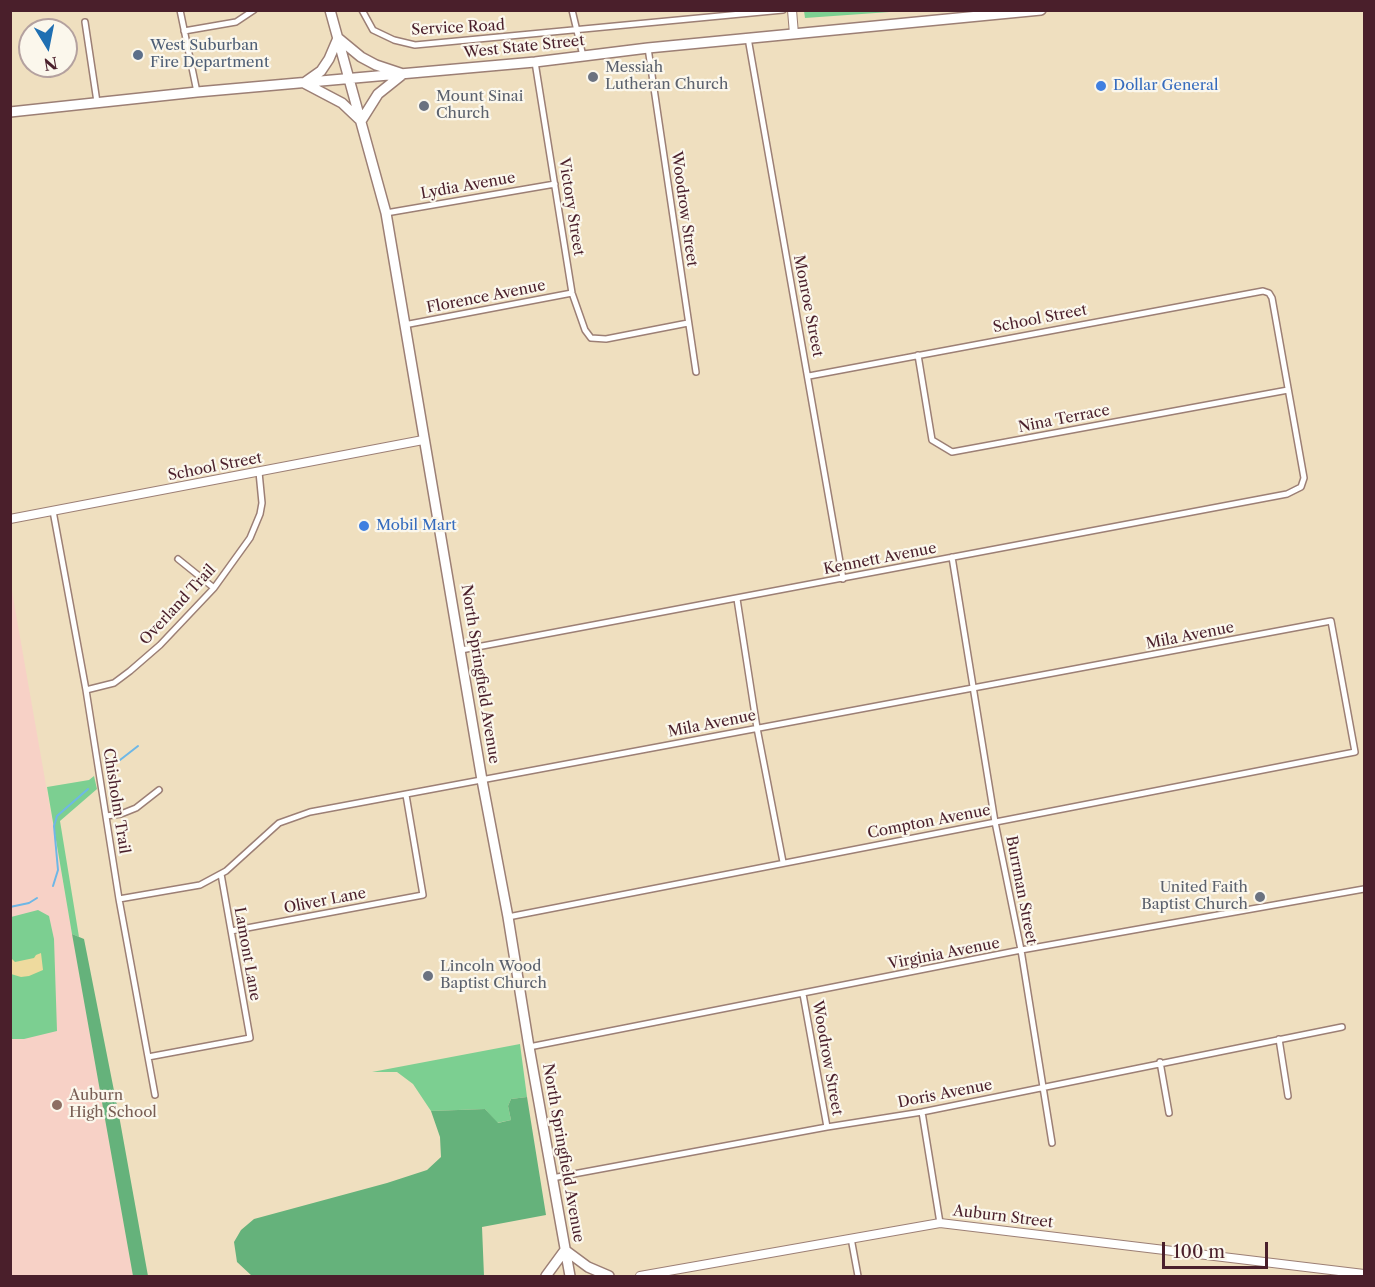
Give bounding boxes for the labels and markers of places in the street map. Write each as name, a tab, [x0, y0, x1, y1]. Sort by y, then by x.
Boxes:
place label: West Suburban Fire Department	[150, 37, 269, 72]
marker: West Suburban Fire Department	[131, 48, 145, 62]
place label: Messiah Lutheran Church	[605, 59, 728, 94]
marker: Messiah Lutheran Church	[586, 70, 600, 84]
place label: Dollar General	[1113, 77, 1218, 95]
marker: Dollar General	[1094, 79, 1108, 93]
place label: Mount Sinai Church	[436, 88, 523, 123]
marker: Mount Sinai Church	[417, 99, 431, 113]
place label: Mobil Mart	[376, 517, 457, 535]
marker: Mobil Mart	[357, 519, 371, 533]
place label: United Faith Baptist Church	[1141, 879, 1248, 914]
marker: United Faith Baptist Church	[1253, 890, 1267, 904]
place label: Lincoln Wood Baptist Church	[440, 958, 547, 993]
marker: Lincoln Wood Baptist Church	[421, 969, 435, 983]
place label: Auburn High School	[69, 1087, 157, 1122]
marker: Auburn High School	[50, 1098, 64, 1112]

